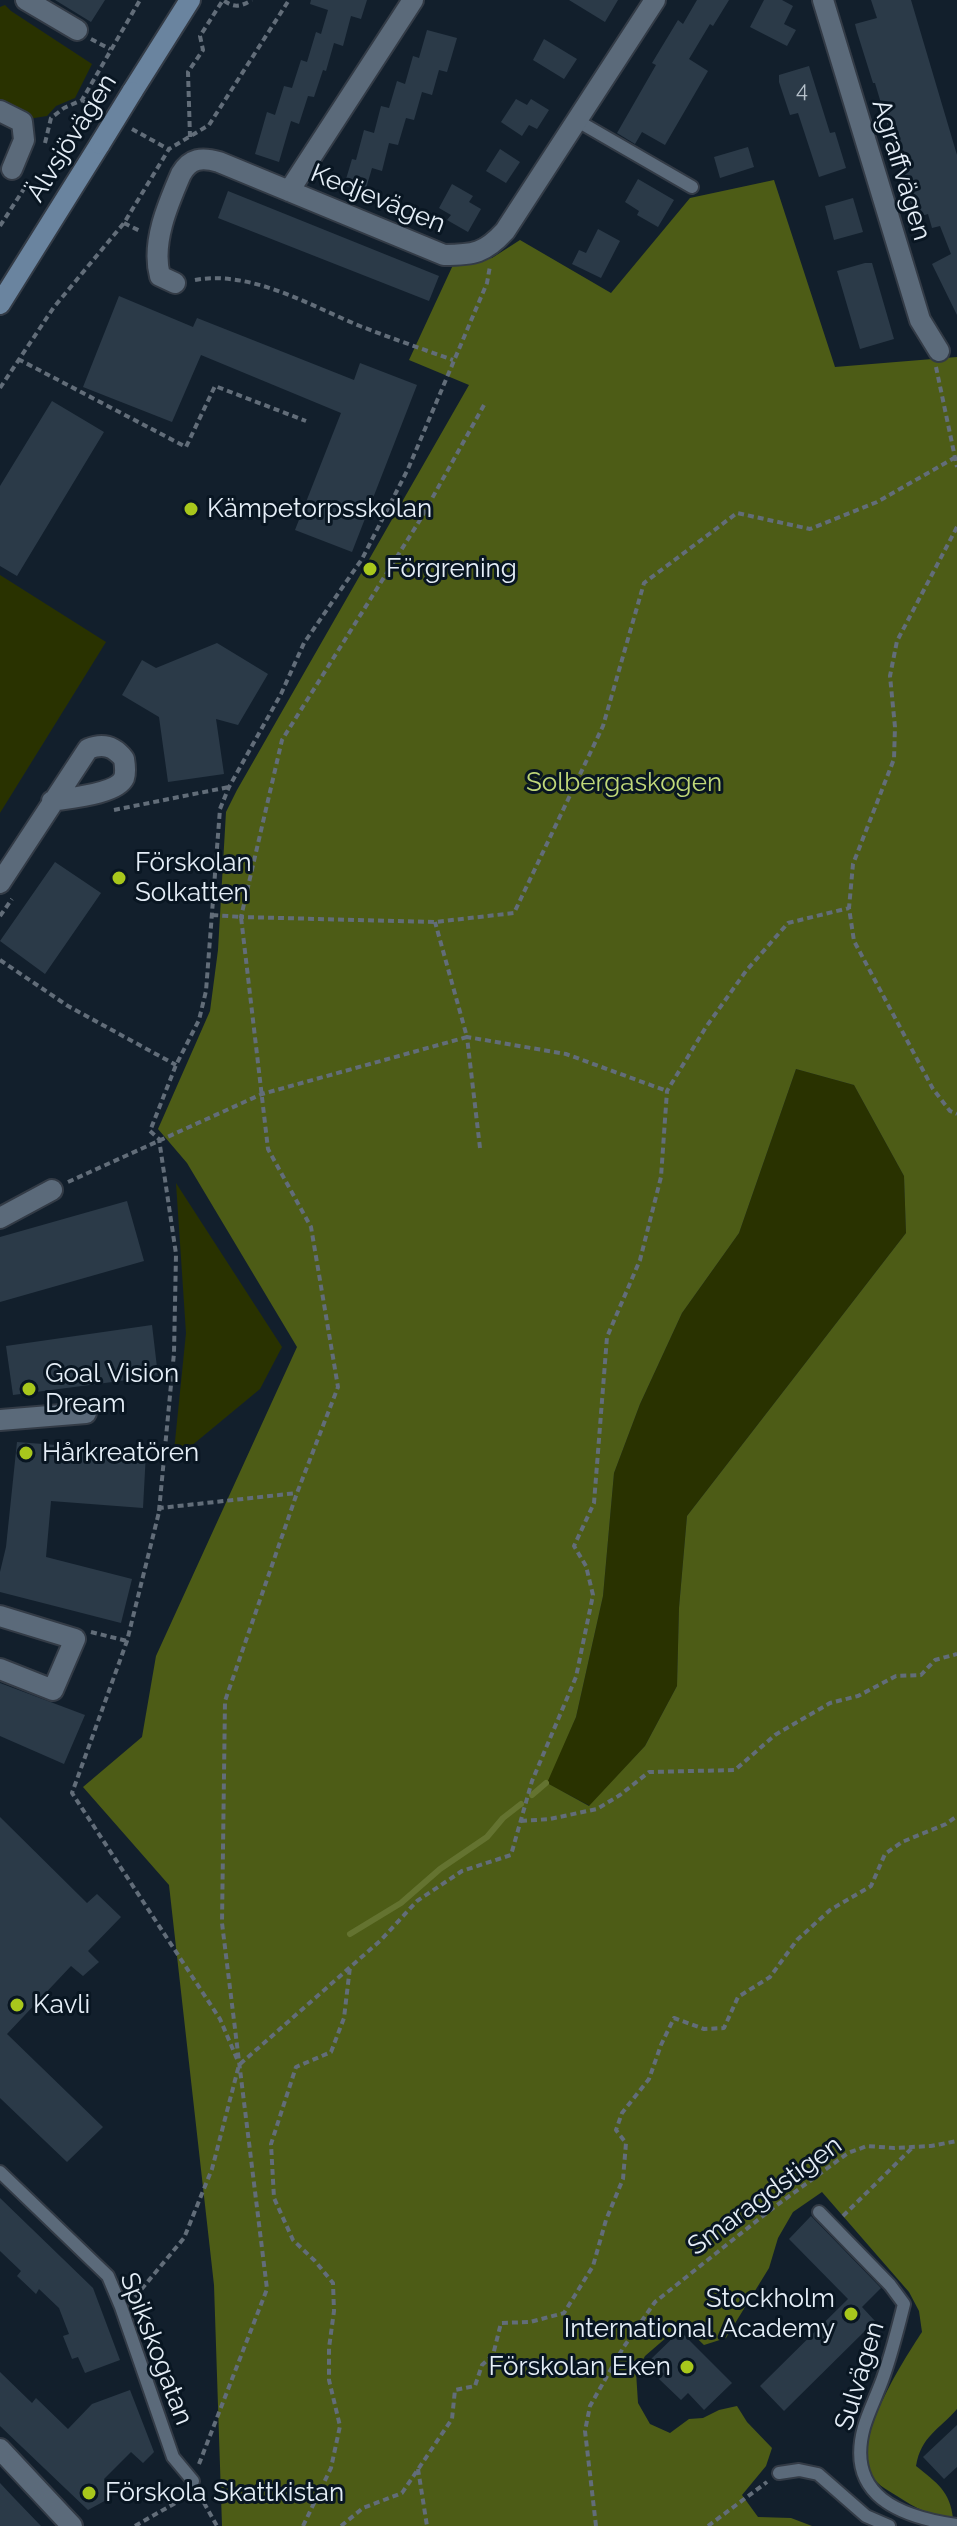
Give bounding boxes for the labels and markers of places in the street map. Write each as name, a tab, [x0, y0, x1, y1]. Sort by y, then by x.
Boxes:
place label: Kämpetorpsskolan	[207, 493, 432, 525]
marker: Kämpetorpsskolan	[182, 500, 200, 518]
place label: Förgrening	[386, 553, 517, 585]
marker: Förgrening	[361, 560, 379, 578]
place label: Förskolan Solkatten	[135, 847, 252, 908]
marker: Förskolan Solkatten	[110, 869, 128, 887]
place label: Goal Vision Dream	[45, 1358, 179, 1420]
marker: Goal Vision Dream	[20, 1380, 38, 1398]
place label: Hårkreatören	[42, 1437, 199, 1469]
marker: Hårkreatören	[17, 1444, 35, 1462]
place label: Kavli	[33, 1989, 90, 2021]
marker: Kavli	[8, 1996, 26, 2014]
place label: Stockholm International Academy	[564, 2283, 835, 2344]
marker: Stockholm International Academy	[842, 2305, 860, 2323]
place label: Förskolan Eken	[488, 2351, 671, 2383]
marker: Förskolan Eken	[678, 2358, 696, 2376]
place label: Förskola Skattkistan	[105, 2477, 344, 2509]
marker: Förskola Skattkistan	[80, 2484, 98, 2502]

